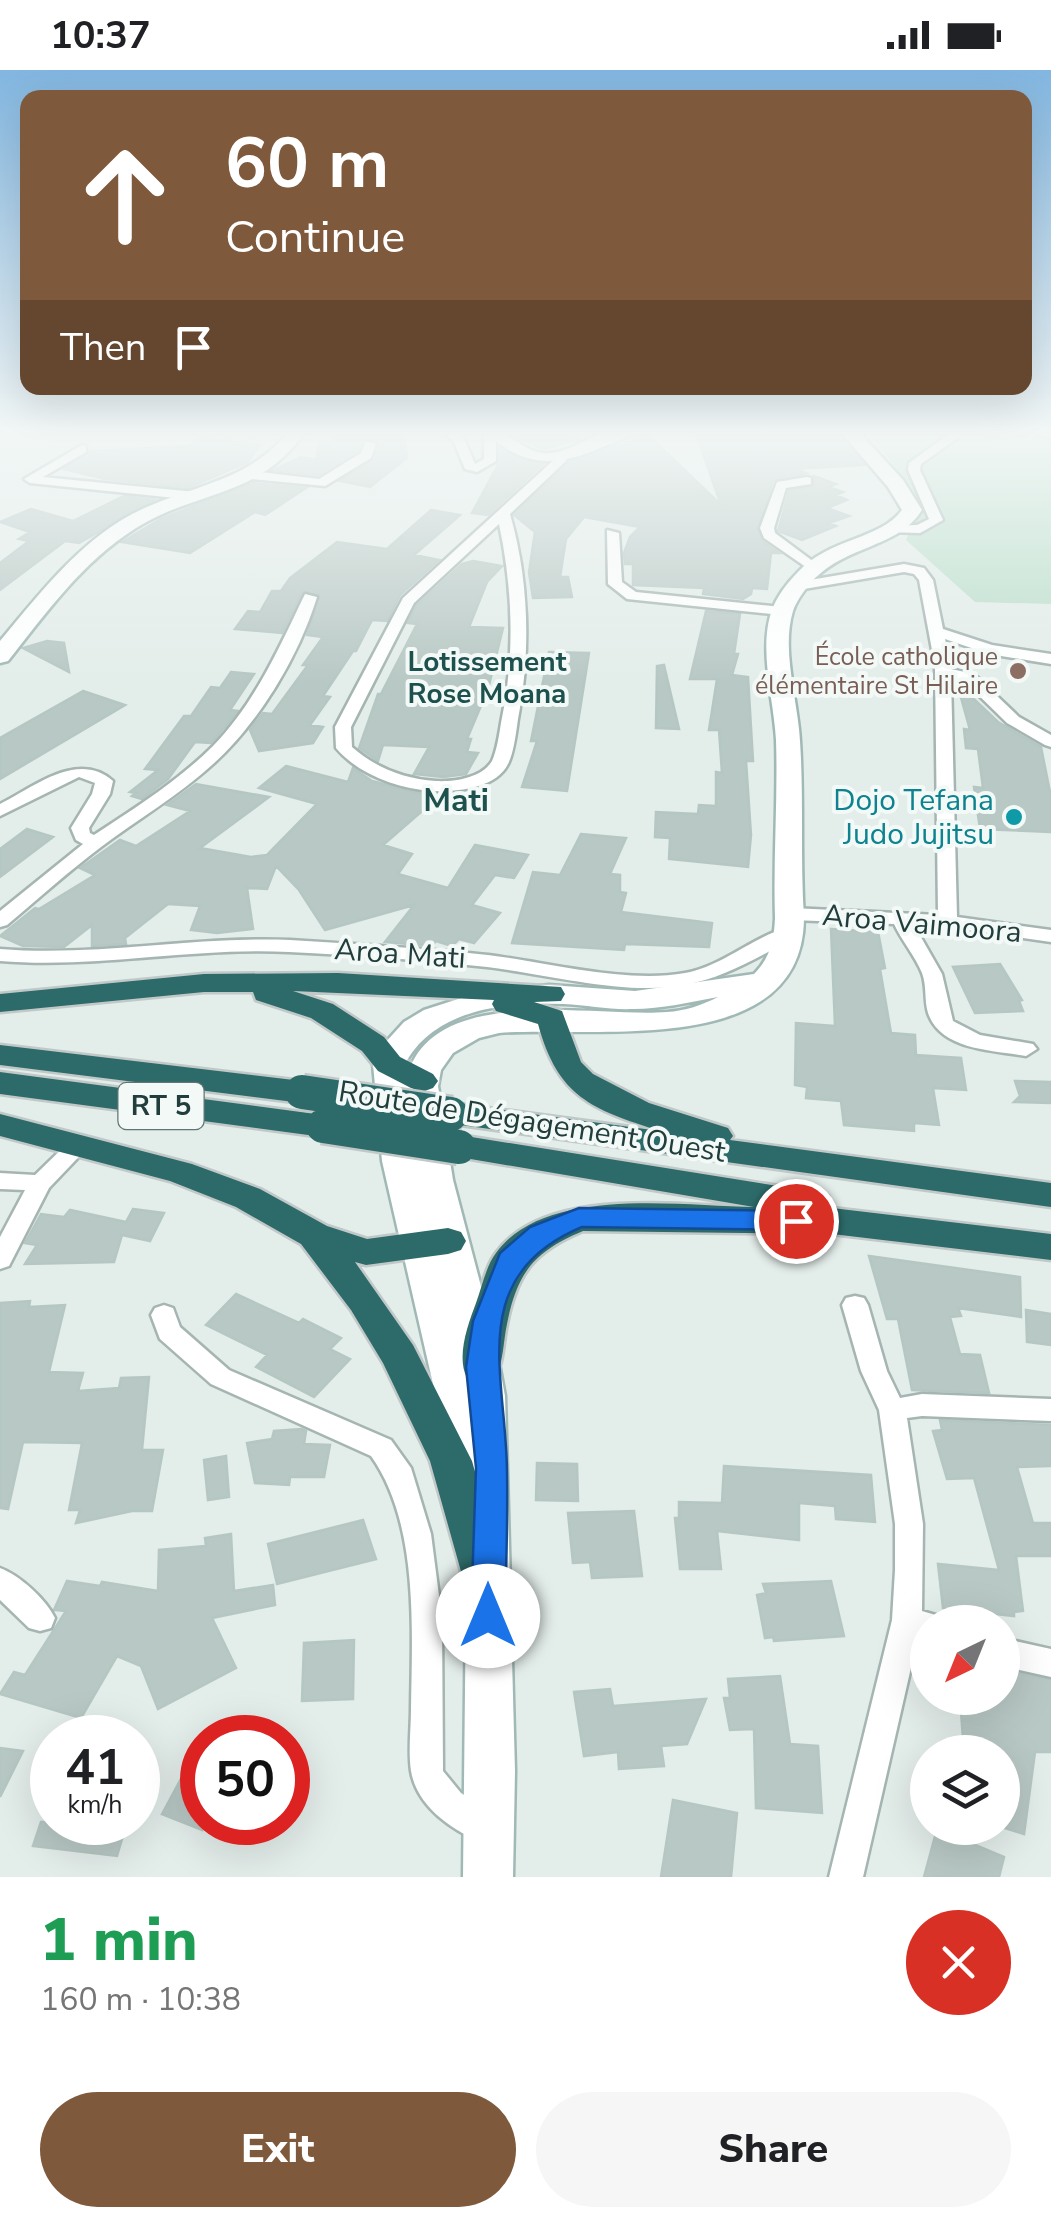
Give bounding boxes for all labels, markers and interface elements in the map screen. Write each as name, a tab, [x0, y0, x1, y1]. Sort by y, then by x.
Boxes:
text: 10:37	[50, 10, 151, 61]
text: 60 m	[225, 116, 389, 212]
icon: ahead	[60, 130, 190, 260]
text: Continue	[225, 207, 405, 268]
icon: arrive	[166, 320, 221, 375]
text: Then	[60, 322, 146, 373]
place label: École catholique élémentaire St Hilaire	[755, 640, 998, 703]
district label: Lotissement Rose Moana	[408, 643, 567, 713]
marker: École catholique élémentaire St Hilaire	[1007, 660, 1029, 682]
district label: Mati	[423, 779, 489, 822]
place label: Dojo Tefana Judo Jujitsu	[833, 780, 994, 855]
marker: Dojo Tefana Judo Jujitsu	[1003, 806, 1025, 828]
street label: Aroa Vaimoora	[821, 895, 1023, 953]
street label: Aroa Mati	[333, 929, 467, 979]
street label: Route de Dégagement Ouest	[336, 1071, 729, 1173]
road number: RT 5	[119, 1083, 204, 1129]
pin	[754, 1179, 839, 1264]
icon: arrive	[769, 1194, 824, 1249]
position arrow	[436, 1564, 540, 1668]
north arrow	[910, 1605, 1020, 1715]
map controls	[910, 1605, 1020, 1845]
speed limit sign: 50	[180, 1715, 310, 1845]
text: 41	[65, 1733, 125, 1802]
button: layers	[910, 1735, 1020, 1845]
text: km/h	[67, 1788, 123, 1822]
text: 1 min	[40, 1899, 198, 1981]
button: close	[906, 1910, 1011, 2015]
text: 160 m · 10:38	[40, 1978, 241, 2021]
button: Exit	[40, 2092, 516, 2207]
button: Share	[536, 2092, 1011, 2207]

